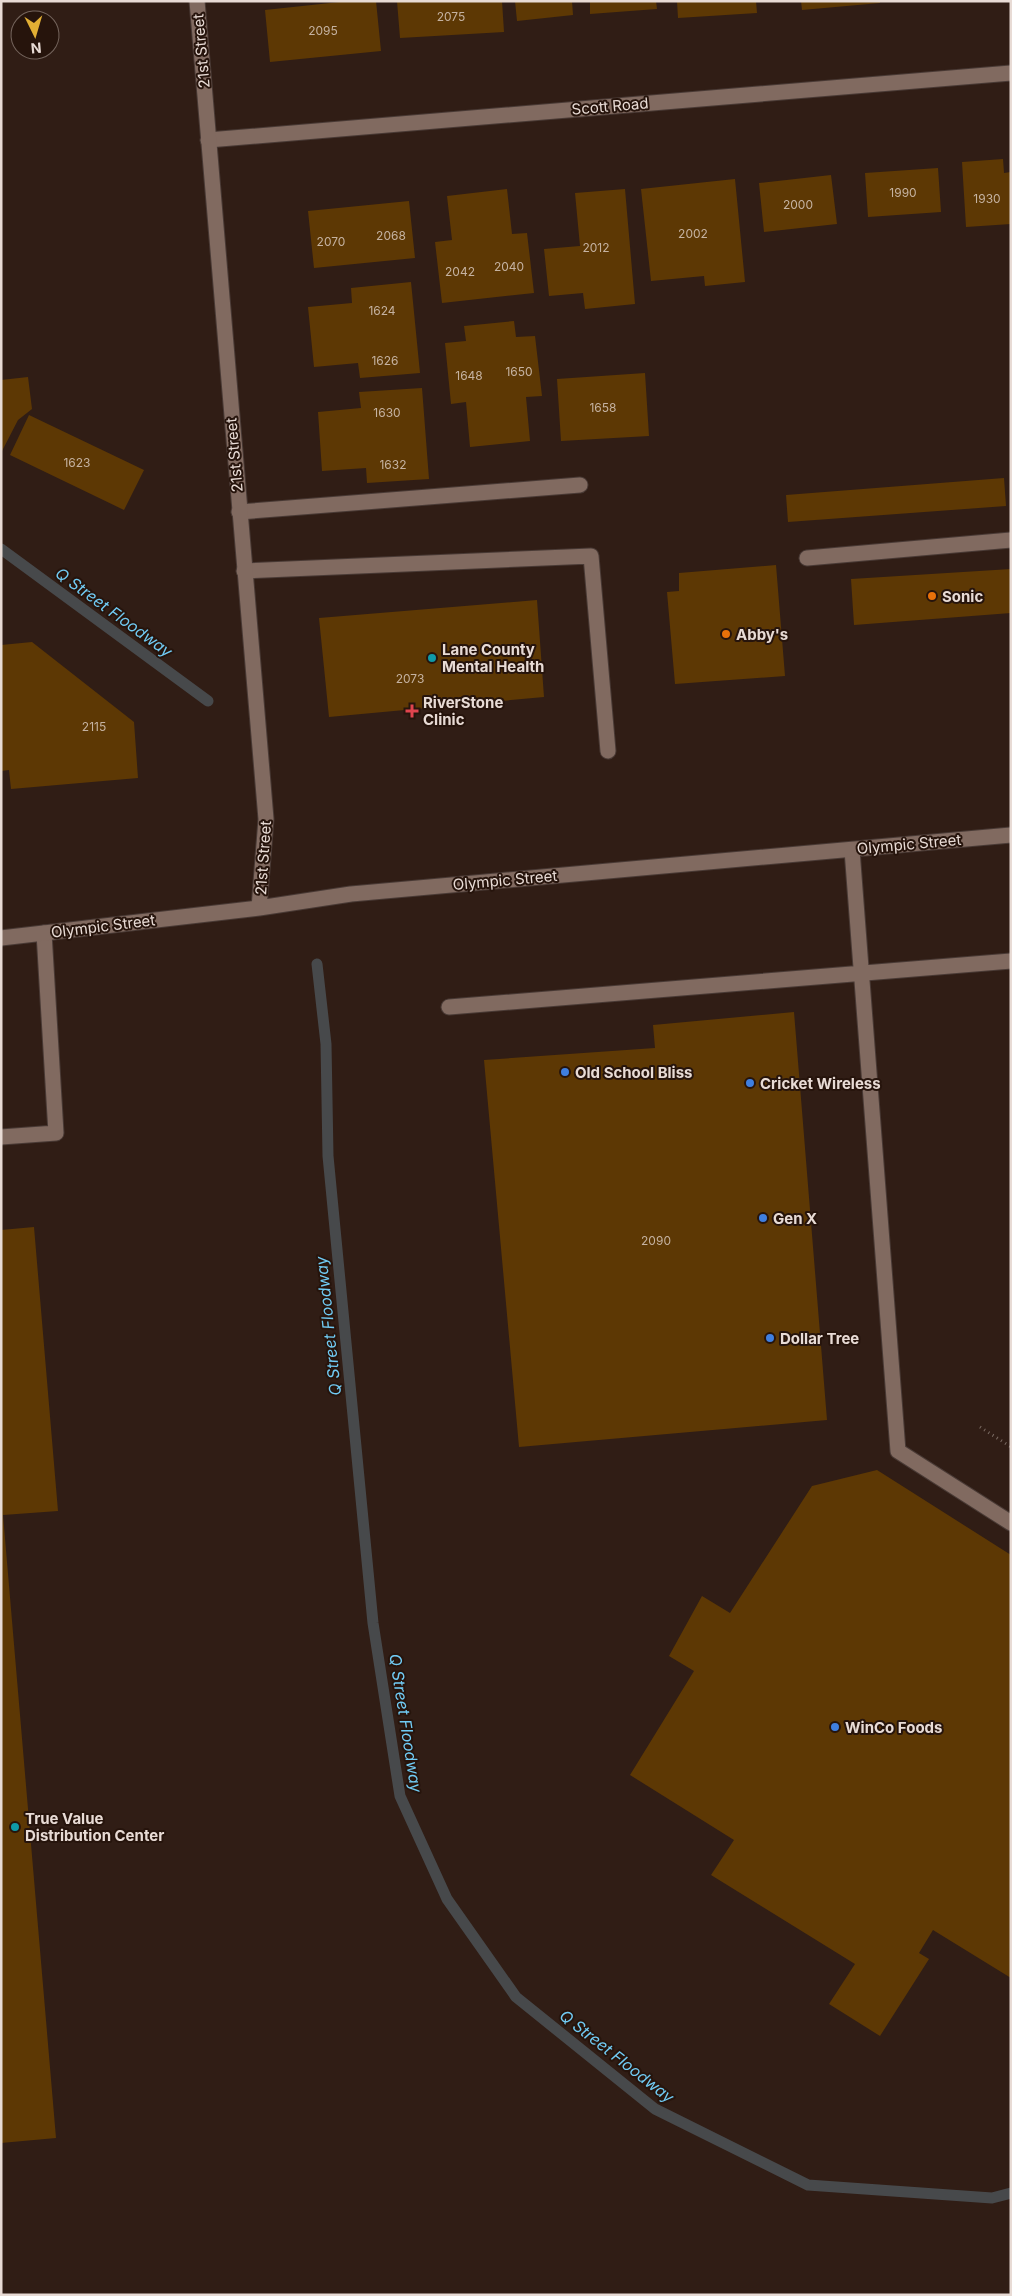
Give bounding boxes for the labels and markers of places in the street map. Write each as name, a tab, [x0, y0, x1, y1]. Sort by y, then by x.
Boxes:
place label: Sonic	[942, 587, 983, 606]
marker: Sonic	[926, 590, 938, 602]
place label: Abby's	[736, 625, 788, 644]
marker: Abby's	[720, 628, 732, 640]
place label: Lane County Mental Health	[442, 640, 544, 676]
marker: Lane County Mental Health	[426, 652, 438, 664]
place label: RiverStone Clinic	[423, 693, 503, 729]
marker: RiverStone Clinic	[405, 704, 419, 718]
place label: Old School Bliss	[575, 1063, 693, 1082]
marker: Old School Bliss	[559, 1066, 571, 1078]
place label: Cricket Wireless	[760, 1074, 881, 1093]
marker: Cricket Wireless	[744, 1077, 756, 1089]
place label: Gen X	[773, 1209, 817, 1228]
marker: Gen X	[757, 1212, 769, 1224]
place label: Dollar Tree	[780, 1329, 859, 1348]
marker: Dollar Tree	[764, 1332, 776, 1344]
place label: WinCo Foods	[845, 1718, 942, 1737]
marker: WinCo Foods	[829, 1721, 841, 1733]
place label: True Value Distribution Center	[25, 1809, 164, 1845]
marker: True Value Distribution Center	[9, 1821, 21, 1833]

